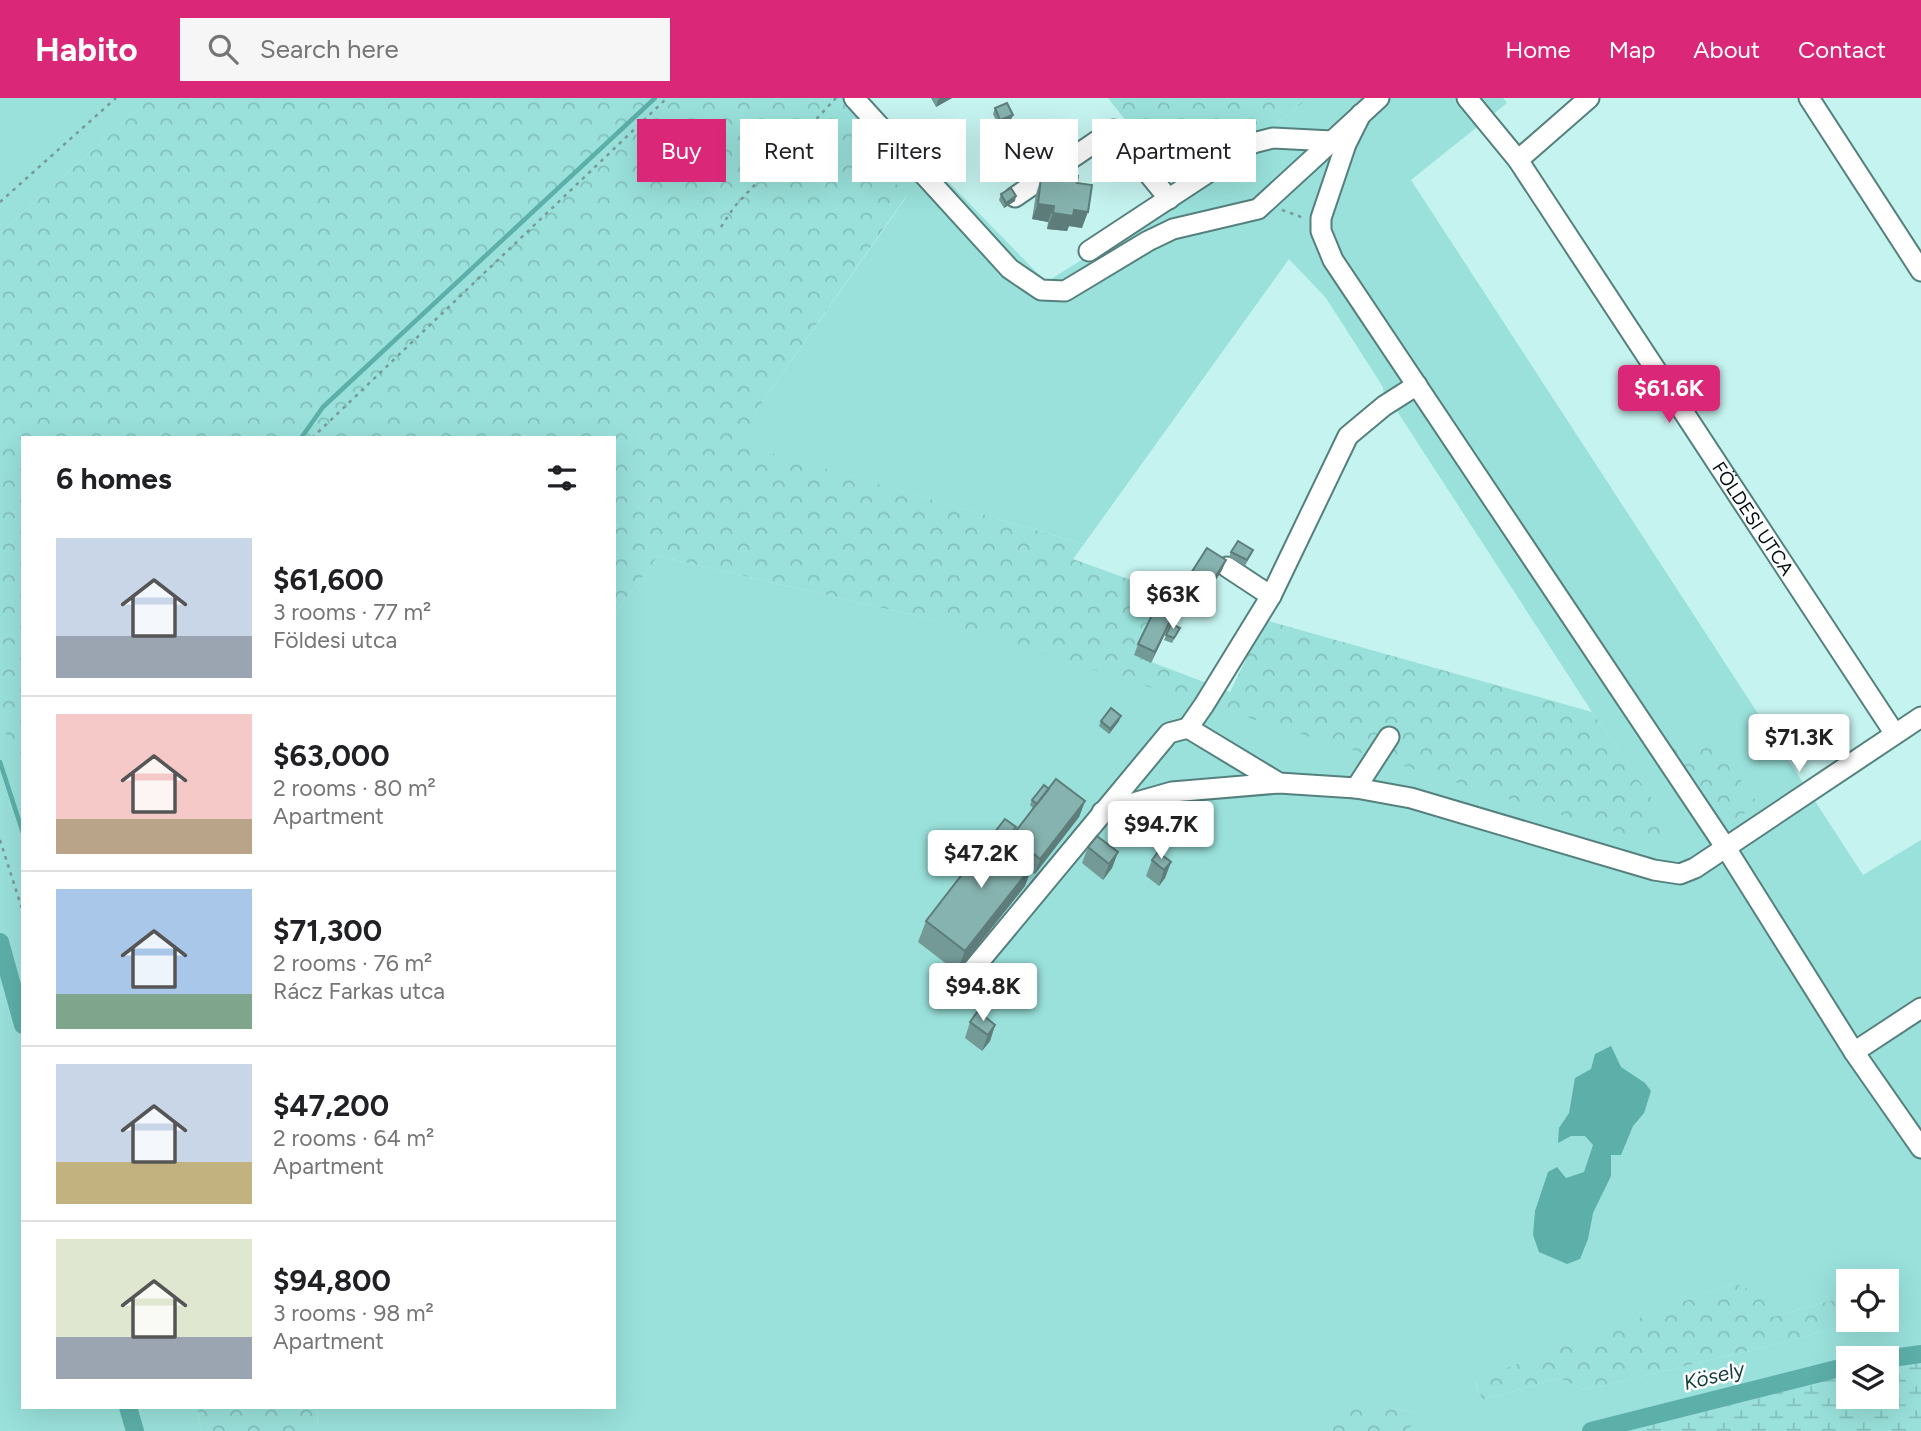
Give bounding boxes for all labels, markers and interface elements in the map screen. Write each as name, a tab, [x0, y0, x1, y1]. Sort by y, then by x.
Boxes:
search box	[180, 18, 670, 81]
text: Habito	[35, 30, 138, 69]
icon: search	[204, 30, 242, 68]
text: Search here	[260, 33, 399, 65]
text: Home	[1505, 35, 1571, 64]
text: Map	[1609, 35, 1655, 64]
text: About	[1693, 35, 1760, 64]
text: Contact	[1798, 35, 1886, 64]
chip: Buy	[637, 119, 726, 182]
chip: Rent	[740, 119, 838, 182]
chip: Filters	[852, 119, 966, 182]
chip: New	[980, 119, 1078, 182]
chip: Apartment	[1092, 119, 1256, 182]
pin: $61.6K	[1612, 366, 1726, 425]
text: $61.6K	[1634, 374, 1704, 402]
street label: FÖLDESI UTCA	[1707, 457, 1799, 580]
icon: filters	[543, 459, 581, 497]
text: 6 homes	[56, 460, 172, 497]
text: $61,600	[273, 561, 384, 598]
icon: home	[112, 566, 196, 650]
pin: $63K	[1132, 572, 1214, 631]
text: $63K	[1146, 580, 1200, 608]
text: 3 rooms · 77 m²	[273, 598, 431, 626]
text: Földesi utca	[273, 626, 397, 654]
pin: $71.3K	[1742, 714, 1856, 774]
text: $71.3K	[1764, 723, 1834, 751]
text: $63,000	[273, 737, 390, 774]
icon: home	[112, 742, 196, 826]
text: 2 rooms · 80 m²	[273, 774, 436, 802]
text: Apartment	[273, 802, 384, 830]
pin: $94.7K	[1104, 802, 1218, 861]
text: $94.7K	[1124, 810, 1198, 838]
pin: $47.2K	[924, 830, 1038, 890]
text: $47.2K	[944, 839, 1018, 867]
text: $71,300	[273, 912, 382, 949]
icon: home	[112, 917, 196, 1001]
text: 2 rooms · 76 m²	[273, 949, 432, 977]
pin: $94.8K	[926, 964, 1040, 1023]
text: $94.8K	[945, 972, 1021, 1000]
text: Rácz Farkas utca	[273, 977, 445, 1005]
text: $47,200	[273, 1087, 389, 1124]
icon: home	[112, 1092, 196, 1176]
text: 2 rooms · 64 m²	[273, 1124, 434, 1152]
text: Apartment	[273, 1152, 384, 1180]
text: $94,800	[273, 1262, 391, 1299]
icon: home	[112, 1267, 196, 1351]
map controls	[1836, 1269, 1899, 1409]
button: locate	[1836, 1269, 1899, 1332]
text: 3 rooms · 98 m²	[273, 1299, 434, 1327]
text: Apartment	[273, 1327, 384, 1355]
button: layers	[1836, 1346, 1899, 1409]
water label: Kösely	[1681, 1356, 1748, 1395]

